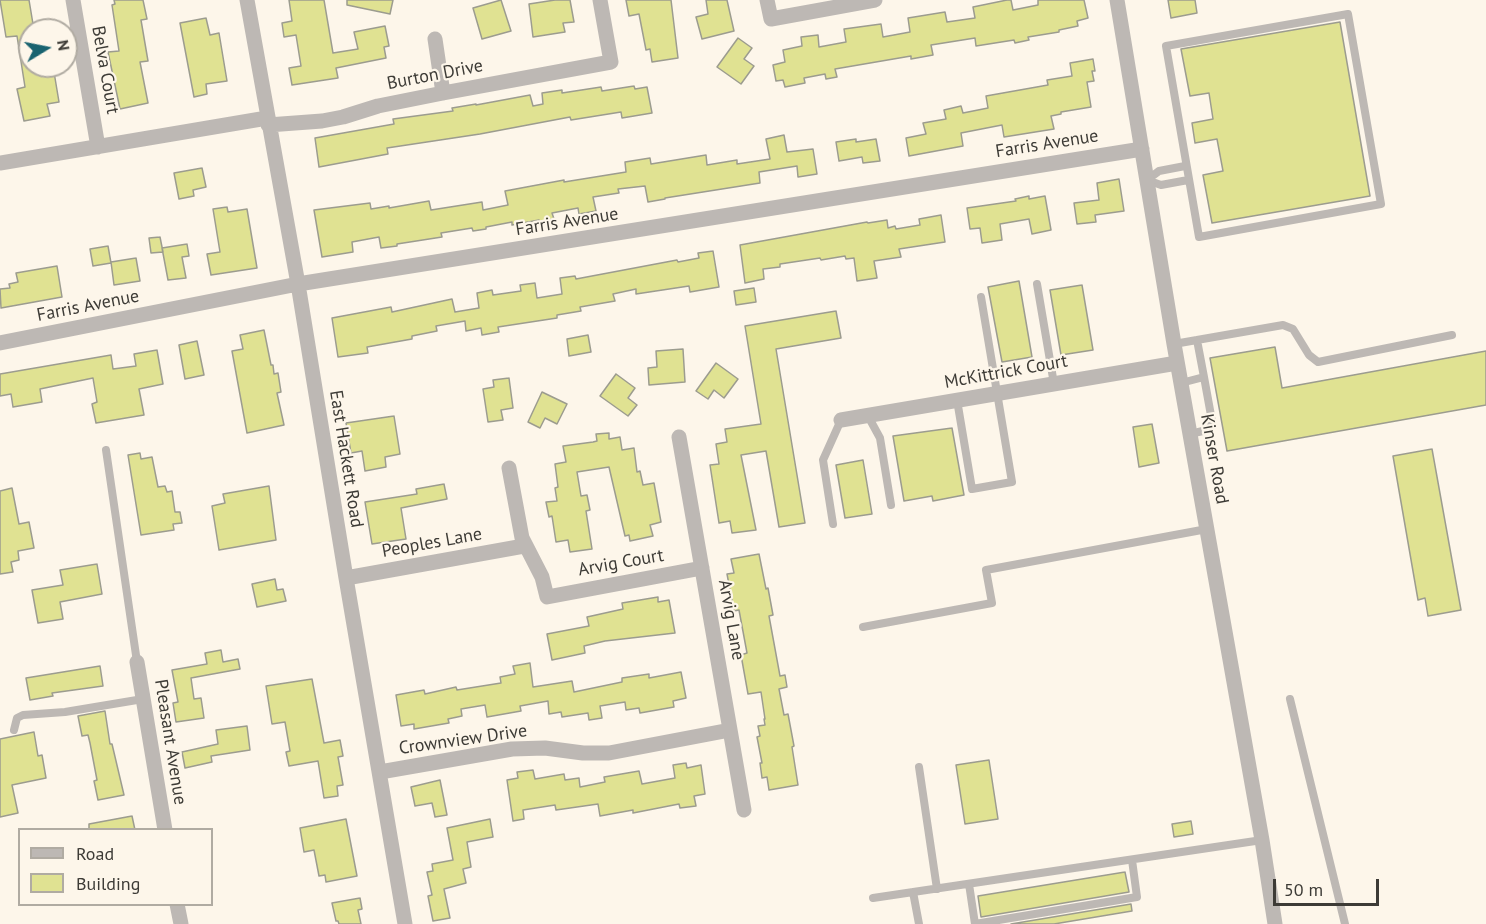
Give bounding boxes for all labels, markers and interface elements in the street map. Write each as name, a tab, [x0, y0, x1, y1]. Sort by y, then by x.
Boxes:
north arrow	[18, 18, 78, 78]
street label: Belva Court	[87, 24, 123, 116]
text: N	[53, 38, 75, 52]
street label: Burton Drive	[385, 55, 485, 95]
street label: Farris Avenue	[994, 125, 1100, 163]
street label: Farris Avenue	[514, 203, 620, 241]
street label: Farris Avenue	[35, 285, 141, 327]
street label: McKittrick Court	[943, 351, 1069, 393]
street label: East Hackett Road	[324, 389, 368, 529]
street label: Kinser Road	[1195, 412, 1233, 506]
street label: Peoples Lane	[380, 524, 484, 562]
street label: Arvig Court	[577, 545, 665, 581]
street label: Arvig Lane	[713, 578, 749, 662]
street label: Pleasant Avenue	[149, 678, 191, 806]
street label: Crownview Drive	[397, 720, 529, 760]
legend	[18, 828, 213, 906]
text: Road	[76, 842, 114, 865]
scale bar	[1276, 867, 1382, 905]
text: Building	[76, 872, 140, 895]
text: 50 m	[1284, 878, 1323, 901]

